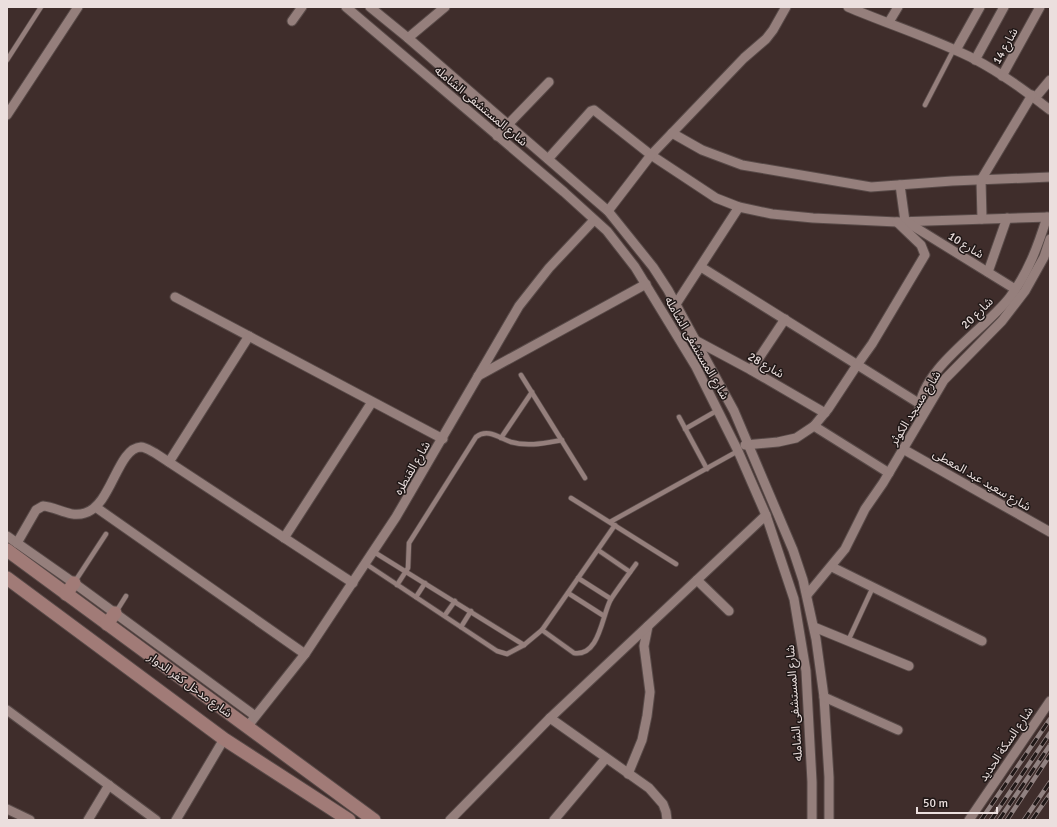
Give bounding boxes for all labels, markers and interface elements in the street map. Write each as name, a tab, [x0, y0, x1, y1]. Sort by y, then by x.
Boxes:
street label: شارع 14	[989, 26, 1022, 67]
street label: شارع المستشفى الشامله	[431, 63, 530, 150]
street label: شارع 10	[945, 229, 986, 263]
street label: شارع المستشفى الشامله	[660, 294, 732, 403]
street label: شارع 20	[958, 294, 997, 333]
street label: شارع 28	[745, 349, 786, 383]
street label: شارع مسجد الكوثر	[886, 368, 945, 450]
street label: شارع القنطره	[391, 439, 435, 498]
street label: شارع سعيد عبد المعطى	[929, 446, 1034, 516]
street label: شارع المستشفى الشامله	[783, 644, 807, 762]
street label: شارع مدخل كفر الدوار	[143, 649, 235, 722]
street label: شارع السكة الحديد	[976, 704, 1038, 785]
scale bar	[917, 789, 997, 815]
text: 50 m	[923, 796, 948, 811]

